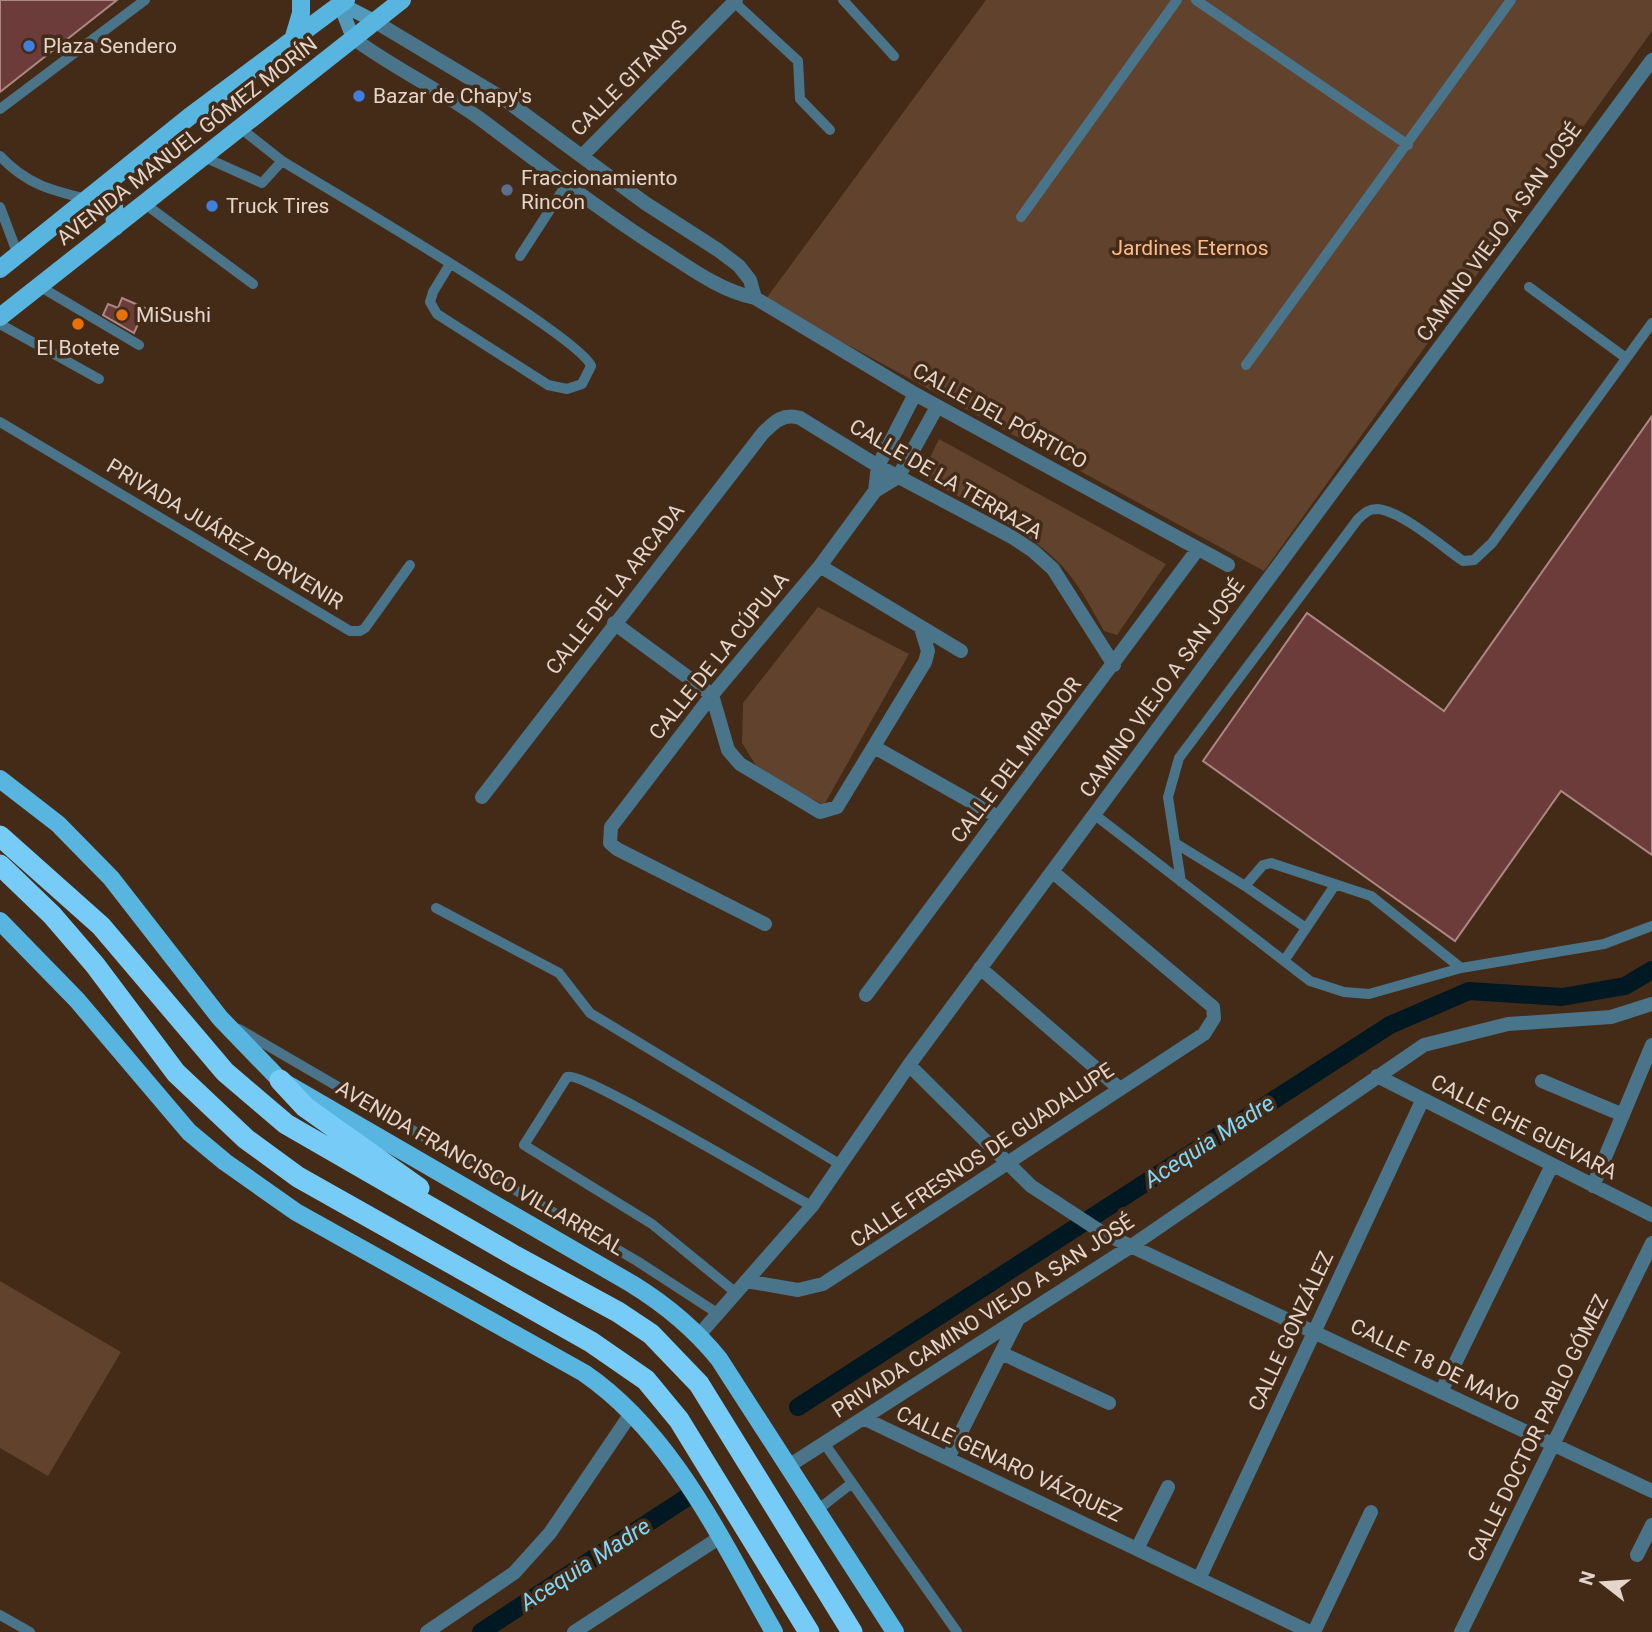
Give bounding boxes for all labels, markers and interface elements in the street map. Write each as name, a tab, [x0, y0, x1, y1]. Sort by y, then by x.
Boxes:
street label: CALLE GITANOS	[566, 15, 692, 141]
street label: AVENIDA MANUEL GÓMEZ MORÍN	[52, 32, 322, 250]
place label: Plaza Sendero	[43, 34, 177, 58]
marker: Plaza Sendero	[21, 38, 37, 54]
place label: Bazar de Chapy's	[373, 84, 532, 108]
marker: Bazar de Chapy's	[351, 88, 367, 104]
street label: CAMINO VIEJO A SAN JOSÉ	[1412, 118, 1586, 346]
place label: Fraccionamiento Rincón	[521, 166, 677, 214]
marker: Fraccionamiento Rincón	[499, 182, 515, 198]
place label: Truck Tires	[226, 194, 329, 218]
marker: Truck Tires	[204, 198, 220, 214]
park label: Jardines Eternos	[1111, 236, 1269, 260]
place label: MiSushi	[136, 303, 211, 327]
marker: MiSushi	[114, 307, 130, 323]
marker: El Botete	[70, 316, 86, 332]
place label: El Botete	[36, 336, 120, 360]
street label: CALLE DEL PÓRTICO	[909, 358, 1091, 474]
street label: CALLE DE LA TERRAZA	[845, 414, 1047, 544]
street label: PRIVADA JUÁREZ PORVENIR	[102, 454, 348, 614]
street label: CALLE DE LA ARCADA	[541, 499, 689, 679]
street label: CALLE DE LA CÚPULA	[644, 567, 794, 744]
street label: CAMINO VIEJO A SAN JOSÉ	[1075, 574, 1249, 802]
street label: CALLE DEL MIRADOR	[946, 672, 1086, 848]
street label: CALLE FRESNOS DE GUADALUPE	[846, 1058, 1118, 1252]
street label: CALLE CHE GUEVARA	[1427, 1070, 1621, 1185]
street label: AVENIDA FRANCISCO VILLARREAL	[332, 1076, 628, 1260]
water label: Acequia Madre	[1138, 1089, 1280, 1194]
street label: PRIVADA CAMINO VIEJO A SAN JOSÉ	[828, 1209, 1138, 1423]
street label: CALLE GONZÁLEZ	[1244, 1247, 1338, 1415]
street label: CALLE DOCTOR PABLO GÓMEZ	[1463, 1291, 1613, 1565]
street label: CALLE 18 DE MAYO	[1347, 1314, 1523, 1416]
street label: CALLE GENARO VÁZQUEZ	[892, 1401, 1126, 1527]
water label: Acequia Madre	[514, 1512, 656, 1617]
north arrow	[1568, 1548, 1638, 1618]
text: N	[1574, 1568, 1600, 1588]

